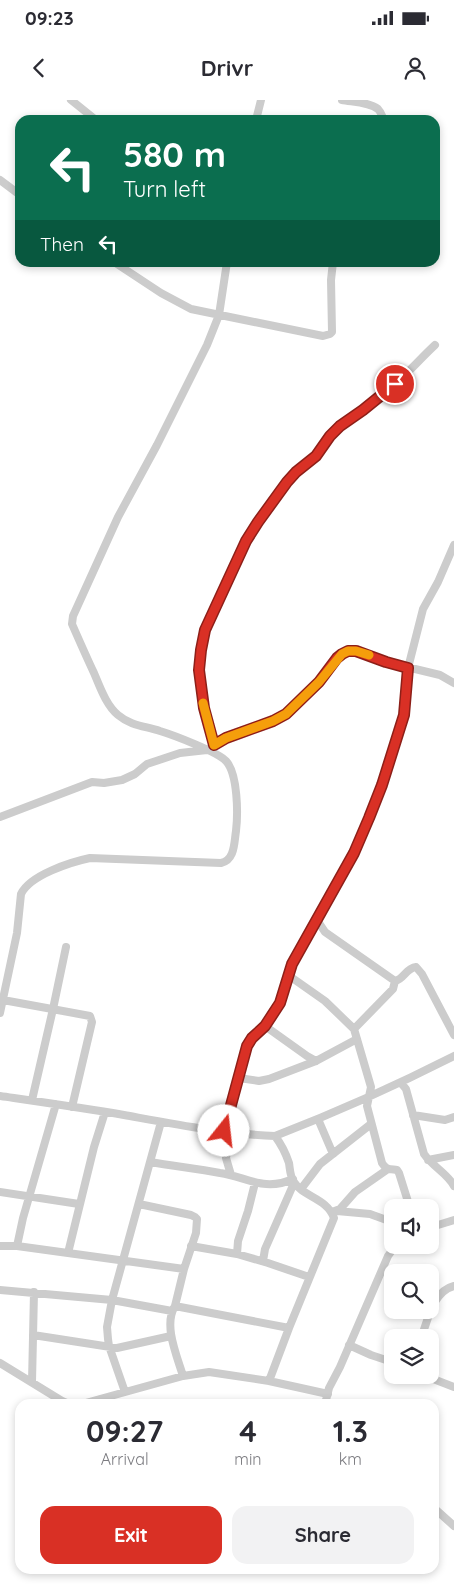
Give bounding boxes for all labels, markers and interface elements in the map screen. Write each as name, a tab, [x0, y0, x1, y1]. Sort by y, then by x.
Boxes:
text: 09:23	[25, 6, 74, 30]
icon: back	[25, 54, 53, 82]
text: Drivr	[201, 54, 253, 82]
icon: person	[401, 54, 429, 82]
text: 580 m	[123, 132, 226, 176]
icon: left	[40, 135, 105, 200]
text: Turn left	[123, 175, 206, 203]
icon: left	[94, 230, 122, 258]
text: Then	[40, 232, 84, 256]
pin	[374, 363, 416, 405]
icon: arrive	[381, 370, 409, 398]
position arrow	[197, 1104, 249, 1156]
map controls	[384, 1199, 439, 1384]
button: sound	[384, 1199, 439, 1254]
button: search	[384, 1264, 439, 1319]
button: layers	[384, 1329, 439, 1384]
text: 09:27	[86, 1412, 163, 1450]
text: 4	[239, 1412, 257, 1450]
text: 1.3	[333, 1412, 368, 1450]
text: Arrival	[101, 1449, 149, 1469]
text: min	[234, 1449, 262, 1469]
text: km	[339, 1449, 362, 1469]
button: Exit	[40, 1506, 222, 1564]
button: Share	[232, 1506, 414, 1564]

